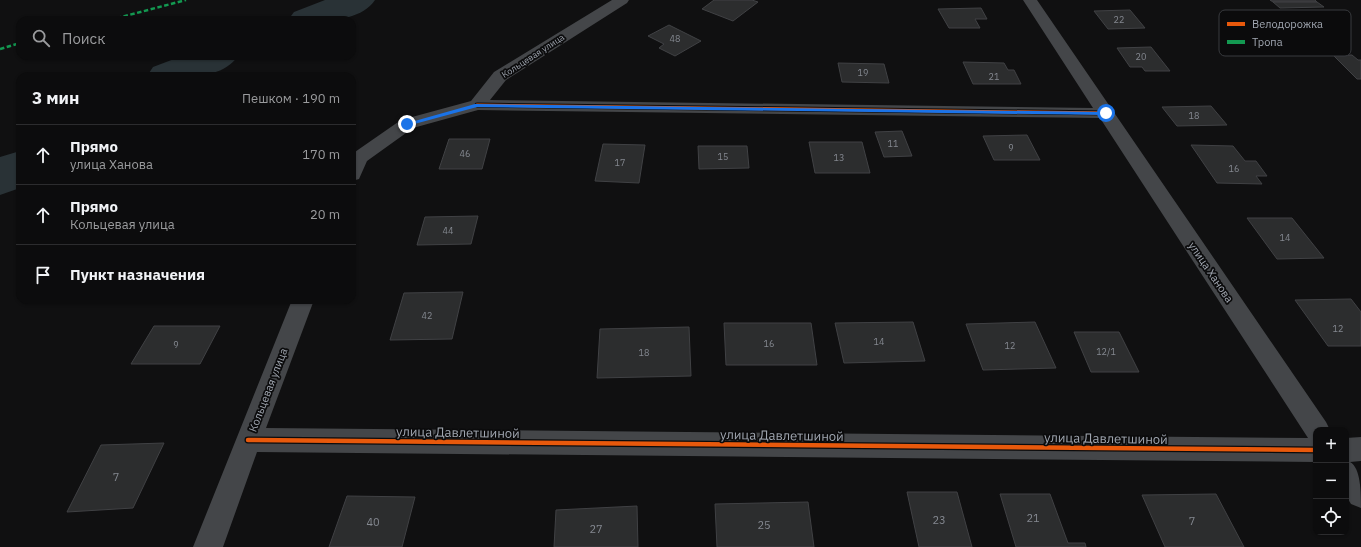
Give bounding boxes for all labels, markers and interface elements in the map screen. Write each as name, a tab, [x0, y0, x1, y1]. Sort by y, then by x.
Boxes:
legend	[1219, 10, 1351, 56]
house number: 22	[1114, 14, 1124, 25]
search box	[16, 16, 356, 60]
text: Велодорожка	[1252, 17, 1323, 31]
icon: search	[30, 27, 52, 49]
text: Поиск	[62, 29, 105, 48]
street label: Кольцевая улица	[499, 31, 566, 80]
house number: 48	[670, 33, 680, 44]
text: Тропа	[1252, 35, 1283, 49]
house number: 20	[1136, 51, 1146, 62]
house number: 19	[858, 67, 868, 78]
house number: 21	[989, 71, 999, 82]
text: 3 мин	[32, 87, 79, 109]
text: Пешком · 190 m	[242, 90, 340, 107]
route start	[1097, 104, 1115, 122]
house number: 18	[1189, 110, 1199, 121]
route end	[398, 115, 416, 133]
text: Прямо	[70, 137, 118, 156]
house number: 11	[888, 138, 898, 149]
house number: 9	[1008, 142, 1014, 153]
icon: ahead	[32, 144, 54, 166]
text: 170 m	[302, 146, 340, 163]
house number: 46	[460, 148, 470, 159]
house number: 15	[718, 151, 728, 162]
house number: 13	[834, 152, 844, 163]
text: улица Ханова	[70, 156, 153, 173]
house number: 17	[615, 157, 625, 168]
house number: 16	[1229, 163, 1239, 174]
text: Прямо	[70, 197, 118, 216]
icon: ahead	[32, 204, 54, 226]
text: 20 m	[310, 206, 340, 223]
text: Кольцевая улица	[70, 216, 175, 233]
house number: 44	[443, 225, 453, 236]
house number: 14	[1280, 232, 1290, 243]
street label: улица Ханова	[1186, 239, 1236, 305]
icon: arrive	[32, 264, 54, 286]
text: Пункт назначения	[70, 265, 205, 284]
house number: 42	[422, 310, 432, 321]
house number: 12	[1333, 323, 1343, 334]
house number: 14	[874, 336, 884, 347]
house number: 16	[764, 338, 774, 349]
house number: 9	[173, 339, 179, 350]
house number: 12	[1005, 340, 1015, 351]
street label: Кольцевая улица	[246, 346, 290, 434]
house number: 12/1	[1096, 346, 1116, 357]
house number: 18	[639, 347, 649, 358]
street label: улица Давлетшиной	[396, 423, 520, 442]
street label: улица Давлетшиной	[720, 426, 844, 445]
map controls	[1313, 427, 1349, 535]
button: +	[1313, 427, 1349, 463]
street label: улица Давлетшиной	[1044, 429, 1168, 448]
button: −	[1313, 463, 1349, 499]
house number: 7	[113, 470, 119, 484]
button: locate	[1313, 499, 1349, 535]
house number: 21	[1026, 511, 1040, 525]
house number: 23	[932, 513, 946, 527]
house number: 7	[1189, 514, 1195, 528]
house number: 40	[366, 515, 380, 529]
house number: 25	[757, 518, 771, 532]
house number: 27	[589, 522, 603, 536]

